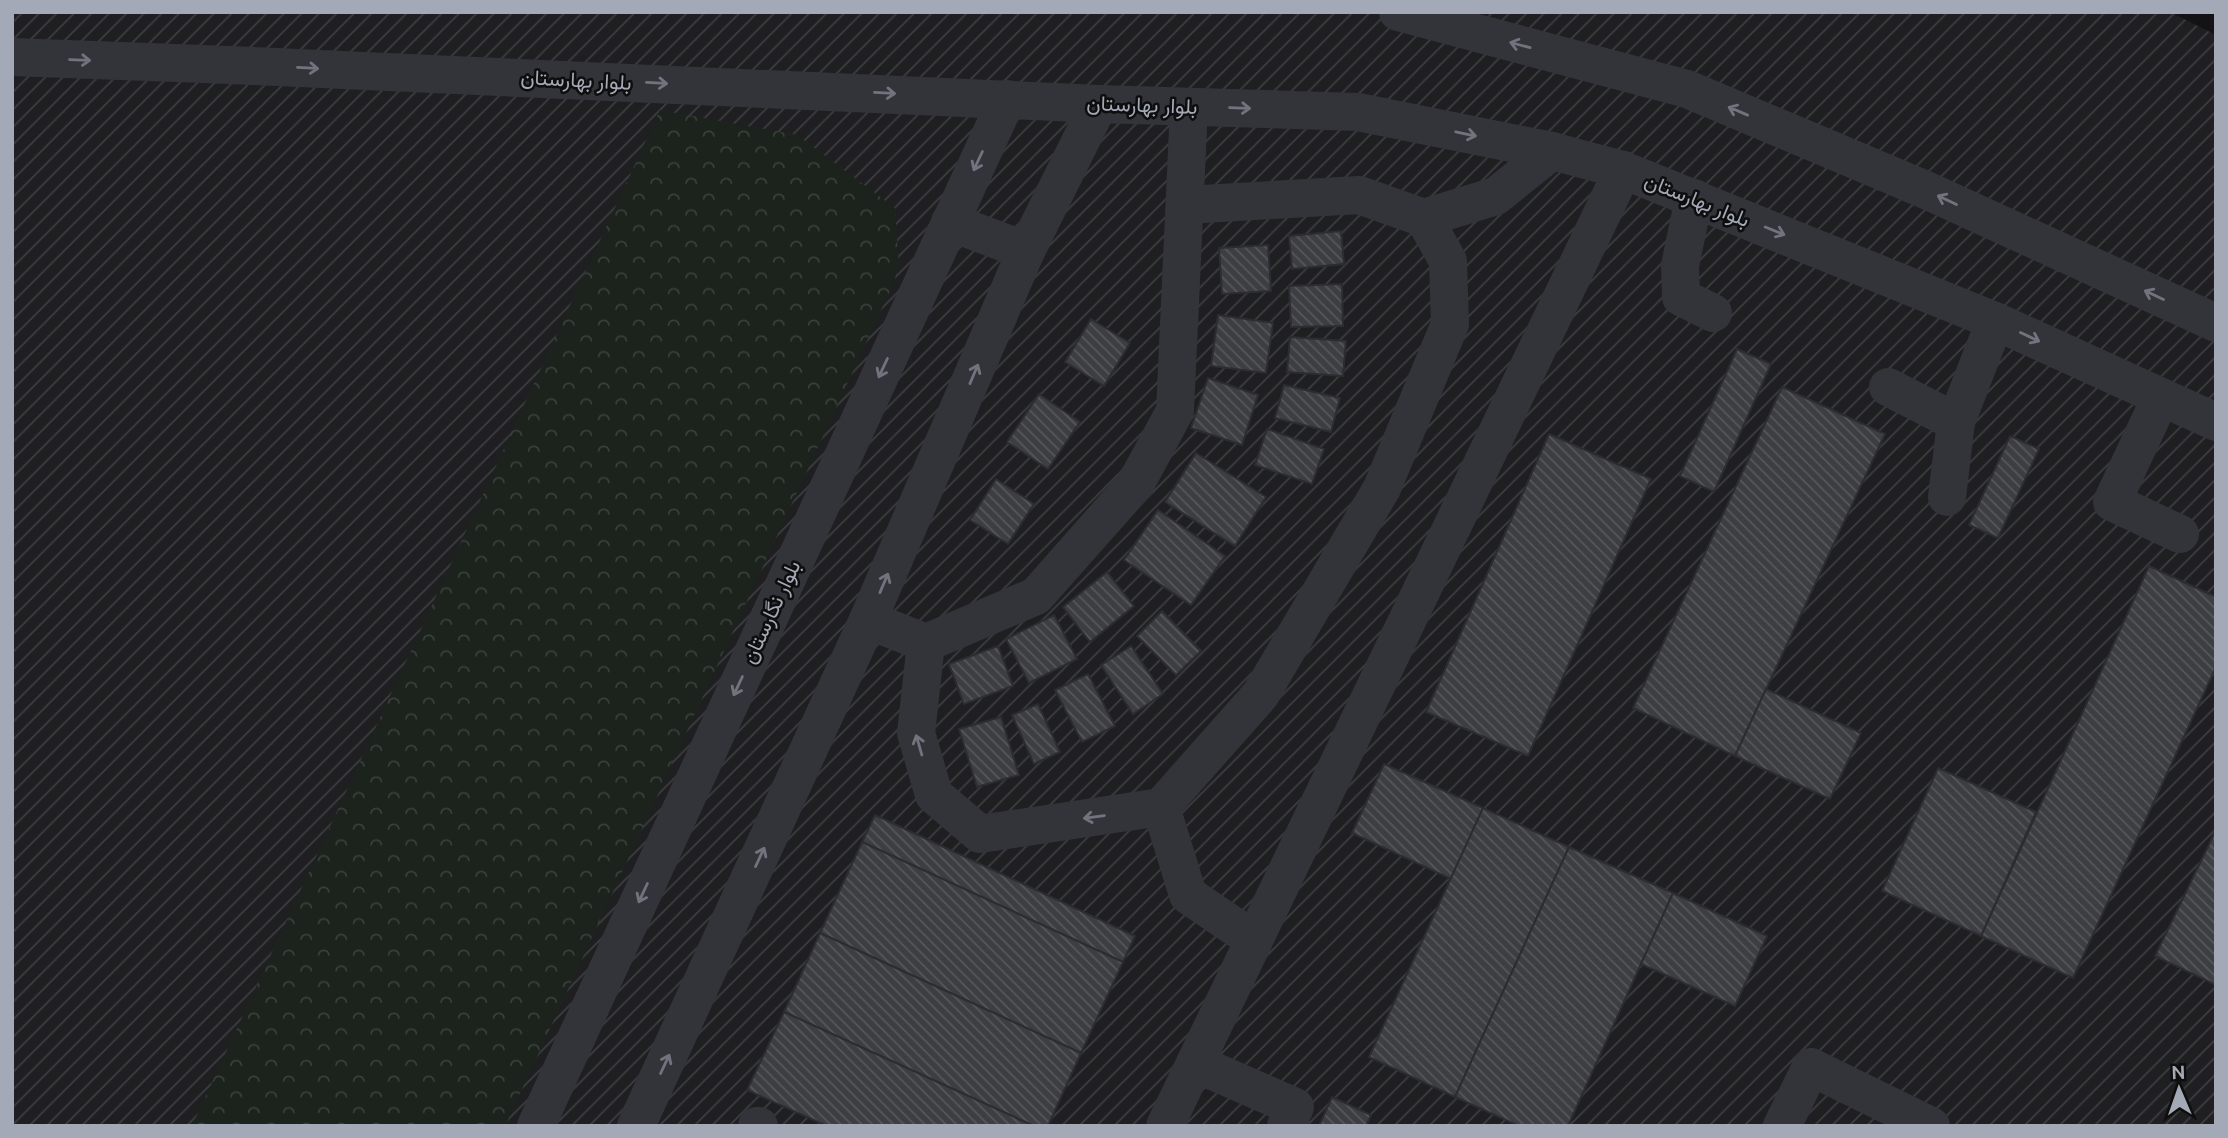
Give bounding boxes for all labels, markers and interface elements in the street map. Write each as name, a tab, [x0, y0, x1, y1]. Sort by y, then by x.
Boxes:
one-way arrow	[1510, 38, 1532, 51]
one-way arrow	[69, 53, 92, 66]
one-way arrow	[296, 61, 319, 74]
street label: بلوار بهارستان	[520, 64, 632, 96]
one-way arrow	[646, 77, 669, 90]
one-way arrow	[873, 87, 896, 100]
street label: بلوار بهارستان	[1086, 90, 1198, 120]
one-way arrow	[1229, 102, 1252, 115]
one-way arrow	[1728, 103, 1749, 116]
one-way arrow	[1454, 127, 1477, 141]
one-way arrow	[971, 150, 984, 171]
street label: بلوار بهارستان	[1641, 167, 1753, 233]
one-way arrow	[1937, 193, 1958, 206]
one-way arrow	[1764, 225, 1785, 238]
one-way arrow	[2144, 288, 2165, 301]
one-way arrow	[2019, 331, 2041, 344]
one-way arrow	[876, 356, 889, 378]
one-way arrow	[968, 363, 981, 385]
street label: بلوار نگارستان	[736, 556, 806, 668]
one-way arrow	[878, 573, 891, 594]
one-way arrow	[731, 675, 744, 696]
one-way arrow	[912, 734, 925, 756]
one-way arrow	[1083, 811, 1106, 824]
one-way arrow	[754, 847, 767, 868]
one-way arrow	[636, 882, 649, 903]
one-way arrow	[659, 1054, 672, 1075]
north arrow	[2144, 1054, 2214, 1124]
text: N	[2171, 1061, 2186, 1083]

